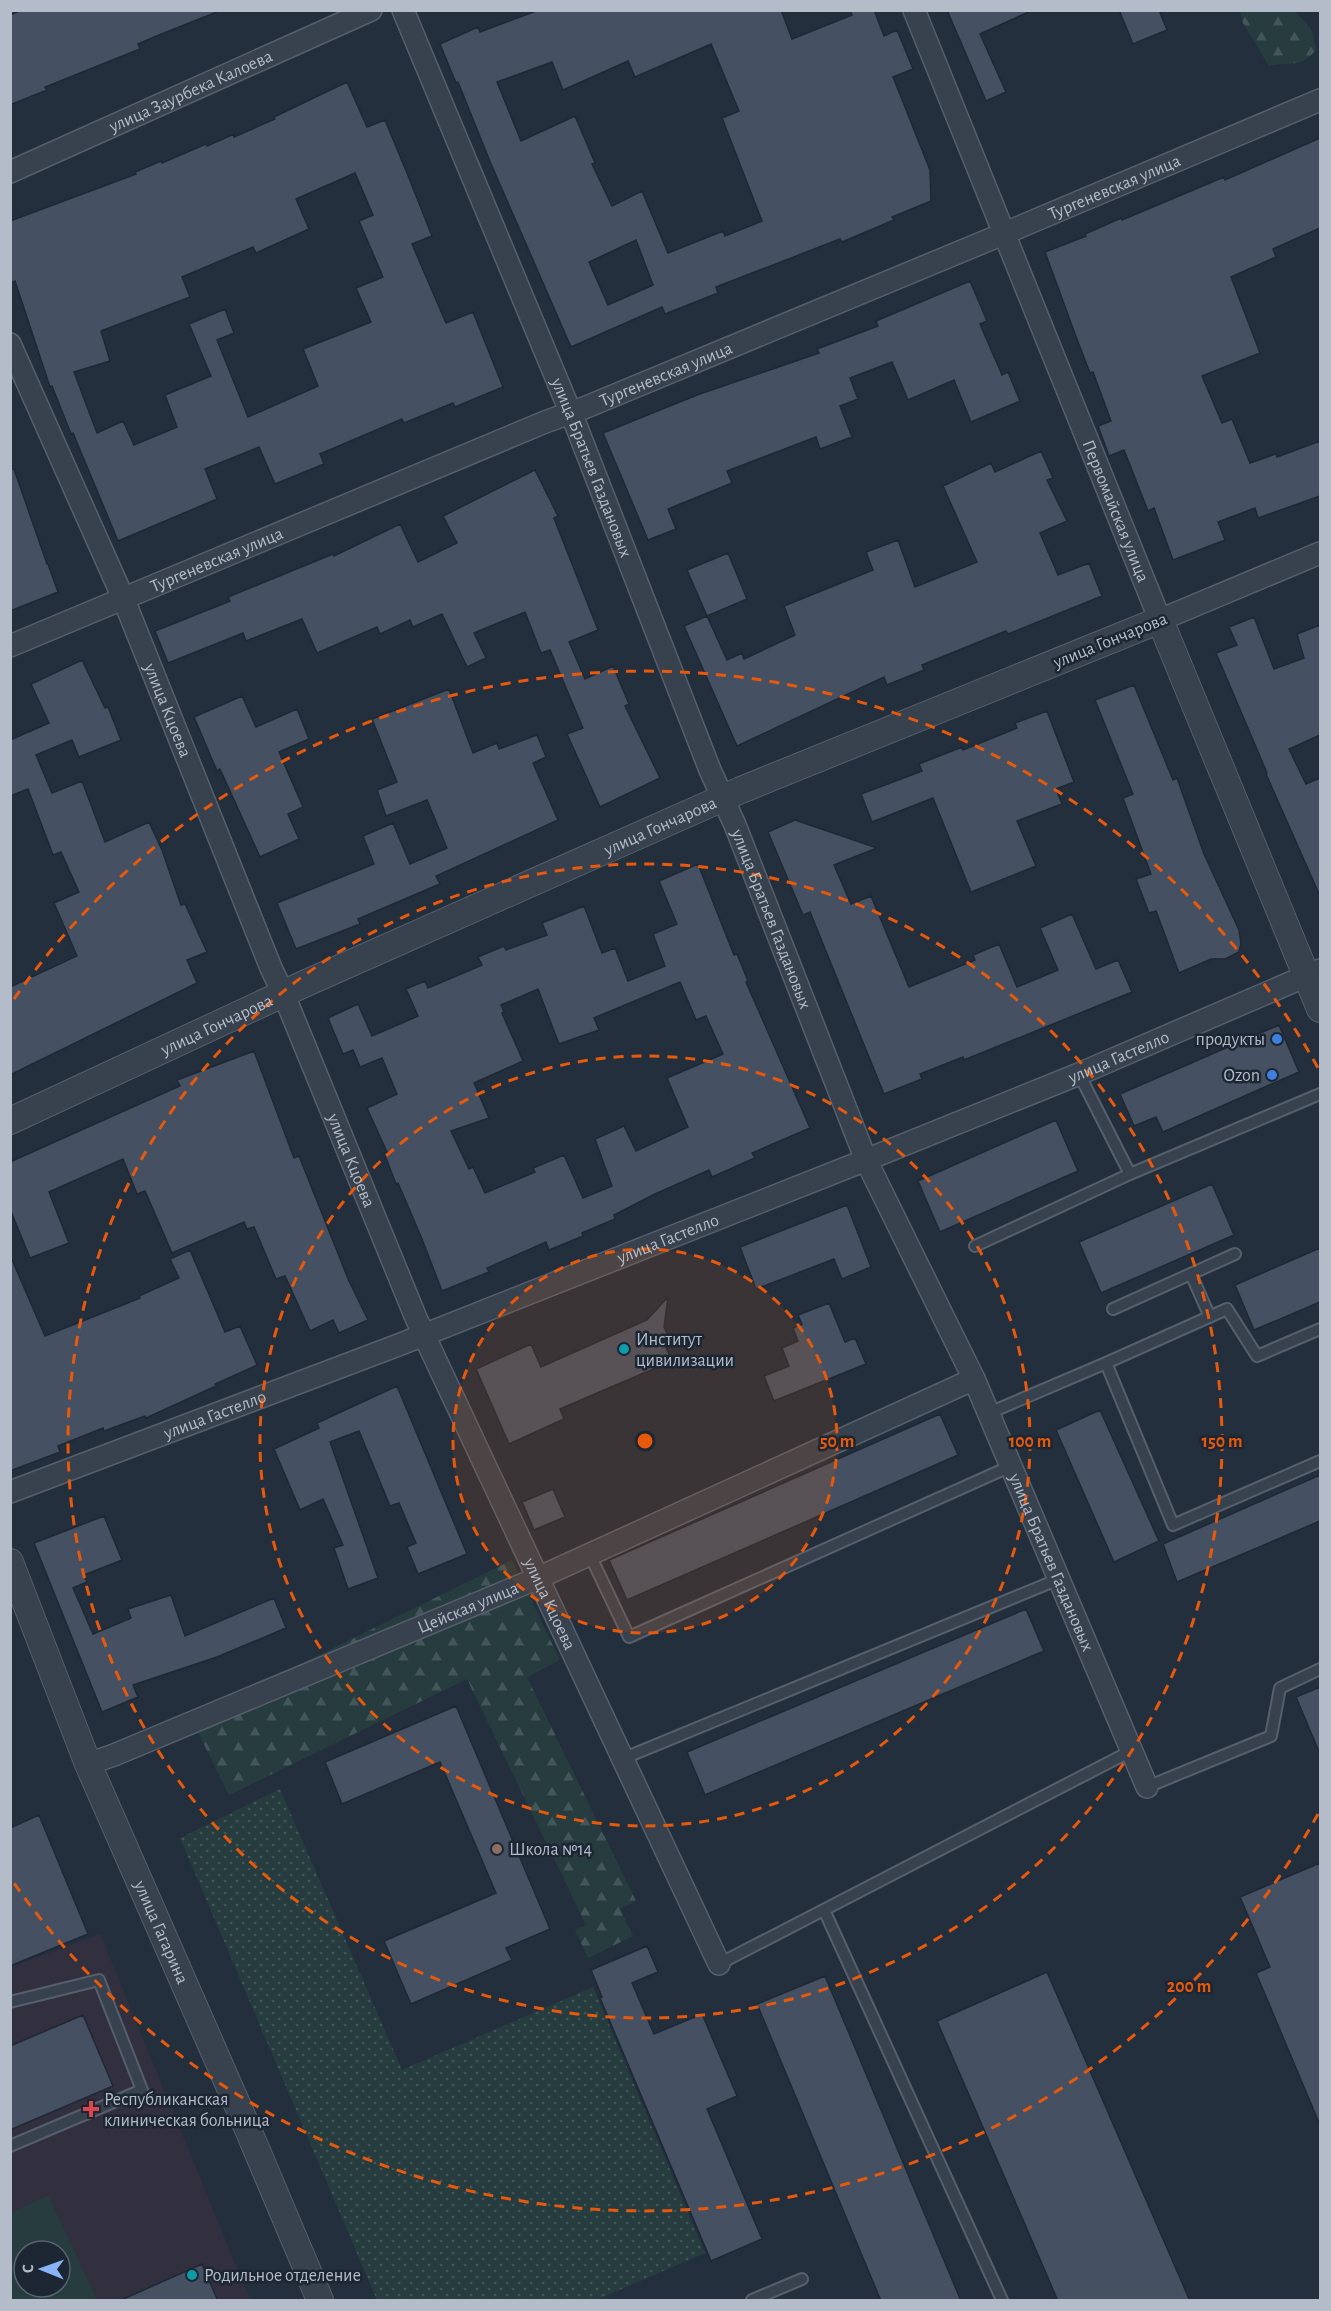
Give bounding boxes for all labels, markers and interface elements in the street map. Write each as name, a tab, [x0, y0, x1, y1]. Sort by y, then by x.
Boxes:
street label: улица Заурбека Калоева	[106, 47, 275, 137]
street label: Тургеневская улица	[1046, 152, 1183, 224]
street label: Тургеневская улица	[597, 339, 735, 410]
street label: улица Братьев Газдановых	[547, 375, 634, 560]
street label: Первомайская улица	[1078, 437, 1152, 585]
street label: Тургеневская улица	[148, 525, 286, 596]
street label: улица Гончарова	[1050, 610, 1170, 672]
street label: улица Кцоева	[140, 660, 194, 760]
street label: улица Гончарова	[601, 794, 719, 860]
street label: улица Братьев Газдановых	[727, 826, 814, 1012]
street label: улица Гончарова	[158, 992, 276, 1060]
street label: улица Гастелло	[1065, 1028, 1172, 1088]
place label: продукты	[1196, 1031, 1265, 1049]
marker: продукты	[1270, 1032, 1284, 1046]
place label: Ozon	[1223, 1067, 1260, 1085]
marker: Ozon	[1265, 1068, 1279, 1082]
street label: улица Кцоева	[323, 1110, 378, 1210]
street label: улица Гастелло	[614, 1211, 722, 1268]
place label: Институт цивилизации	[636, 1331, 734, 1370]
marker: Институт цивилизации	[617, 1342, 631, 1356]
street label: улица Гастелло	[161, 1388, 269, 1443]
centre of rings	[635, 1431, 655, 1451]
text: 50 m	[820, 1433, 854, 1451]
text: 100 m	[1009, 1433, 1051, 1451]
text: 150 m	[1202, 1433, 1242, 1451]
street label: улица Братьев Газдановых	[1005, 1470, 1096, 1654]
street label: улица Кцоева	[519, 1554, 578, 1653]
street label: Цейская улица	[415, 1579, 521, 1637]
place label: Школа №14	[509, 1841, 593, 1859]
marker: Школа №14	[490, 1842, 504, 1856]
street label: улица Гагарина	[130, 1877, 191, 1987]
text: 200 m	[1167, 1978, 1211, 1996]
place label: Республиканская клиническая больница	[104, 2090, 270, 2130]
marker: Республиканская клиническая больница	[82, 2100, 100, 2118]
north arrow	[12, 2239, 72, 2299]
text: С	[20, 2264, 36, 2273]
place label: Родильное отделение	[204, 2267, 361, 2285]
marker: Родильное отделение	[185, 2268, 199, 2282]

